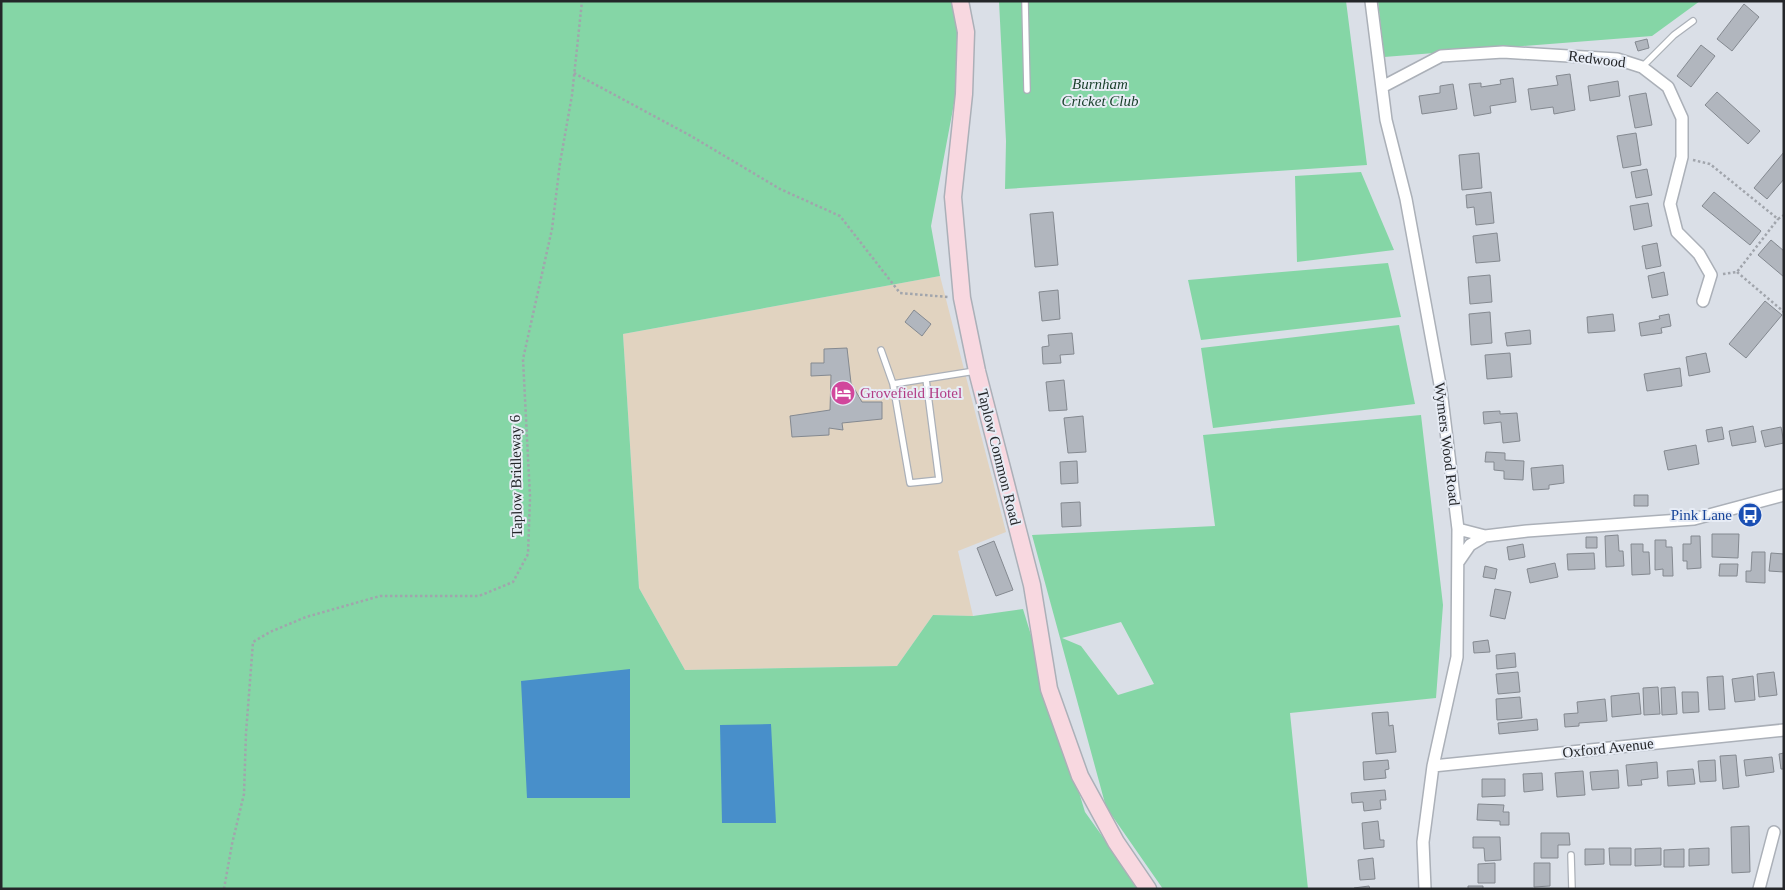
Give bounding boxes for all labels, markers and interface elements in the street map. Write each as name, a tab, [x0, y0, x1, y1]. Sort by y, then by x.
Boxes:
street label: Redwood	[1567, 48, 1627, 71]
park label: Burnham Cricket Club	[1061, 76, 1139, 109]
hotel icon: Grovefield Hotel	[830, 380, 856, 406]
street label: Wymers Wood Road	[1431, 381, 1463, 507]
place label: Grovefield Hotel	[860, 385, 962, 401]
street label: Taplow Common Road	[974, 387, 1024, 527]
street label: Taplow Bridleway 6	[507, 414, 525, 537]
bus stop icon: Pink Lane	[1737, 502, 1763, 528]
place label: Pink Lane	[1671, 507, 1732, 523]
street label: Oxford Avenue	[1562, 735, 1655, 761]

